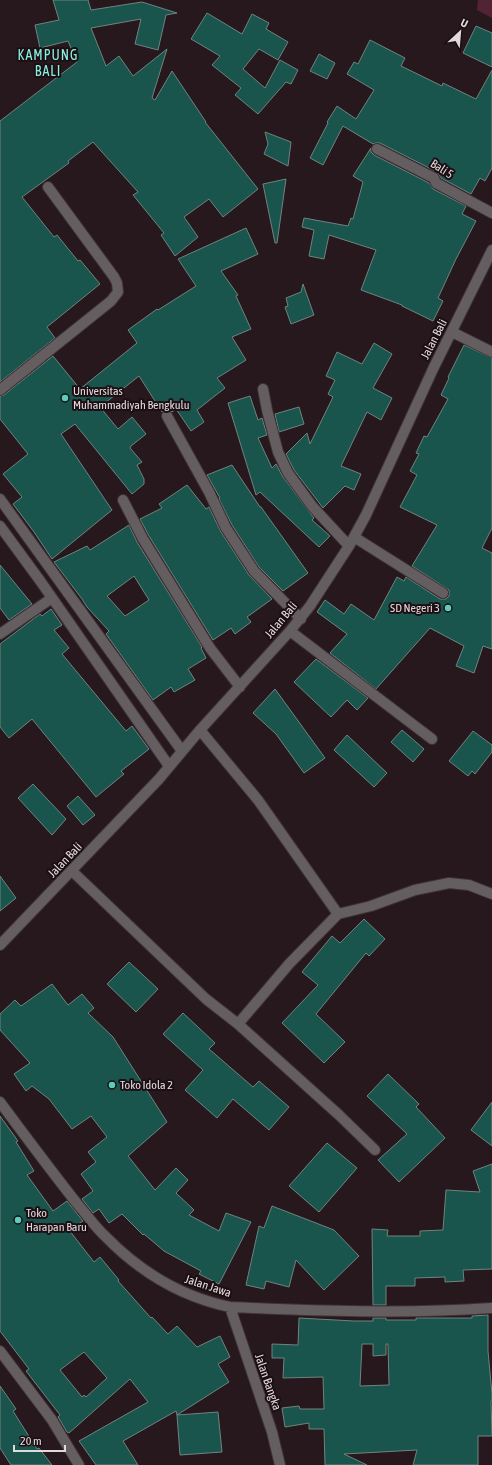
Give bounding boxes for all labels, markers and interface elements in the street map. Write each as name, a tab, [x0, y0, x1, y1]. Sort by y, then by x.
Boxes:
north arrow	[440, 12, 480, 52]
text: U	[459, 16, 470, 30]
district label: KAMPUNG BALI	[18, 47, 78, 79]
street label: Bali 5	[428, 156, 456, 182]
street label: Jalan Bali	[418, 317, 450, 361]
place label: Universitas Muhammadiyah Bengkulu	[73, 384, 190, 412]
marker: Universitas Muhammadiyah Bengkulu	[60, 393, 70, 403]
street label: Jalan Bali	[262, 599, 300, 641]
place label: SD Negeri 3	[390, 601, 440, 615]
marker: SD Negeri 3	[443, 603, 453, 613]
street label: Jalan Bali	[45, 840, 85, 880]
place label: Toko Idola 2	[120, 1078, 173, 1092]
marker: Toko Idola 2	[107, 1080, 117, 1090]
place label: Toko Harapan Baru	[26, 1206, 87, 1234]
marker: Toko Harapan Baru	[13, 1215, 23, 1225]
street label: Jalan Jawa	[183, 1272, 233, 1300]
street label: Jalan Bangka	[252, 1352, 284, 1412]
scale bar	[14, 1427, 65, 1453]
text: 20 m	[20, 1434, 42, 1448]

